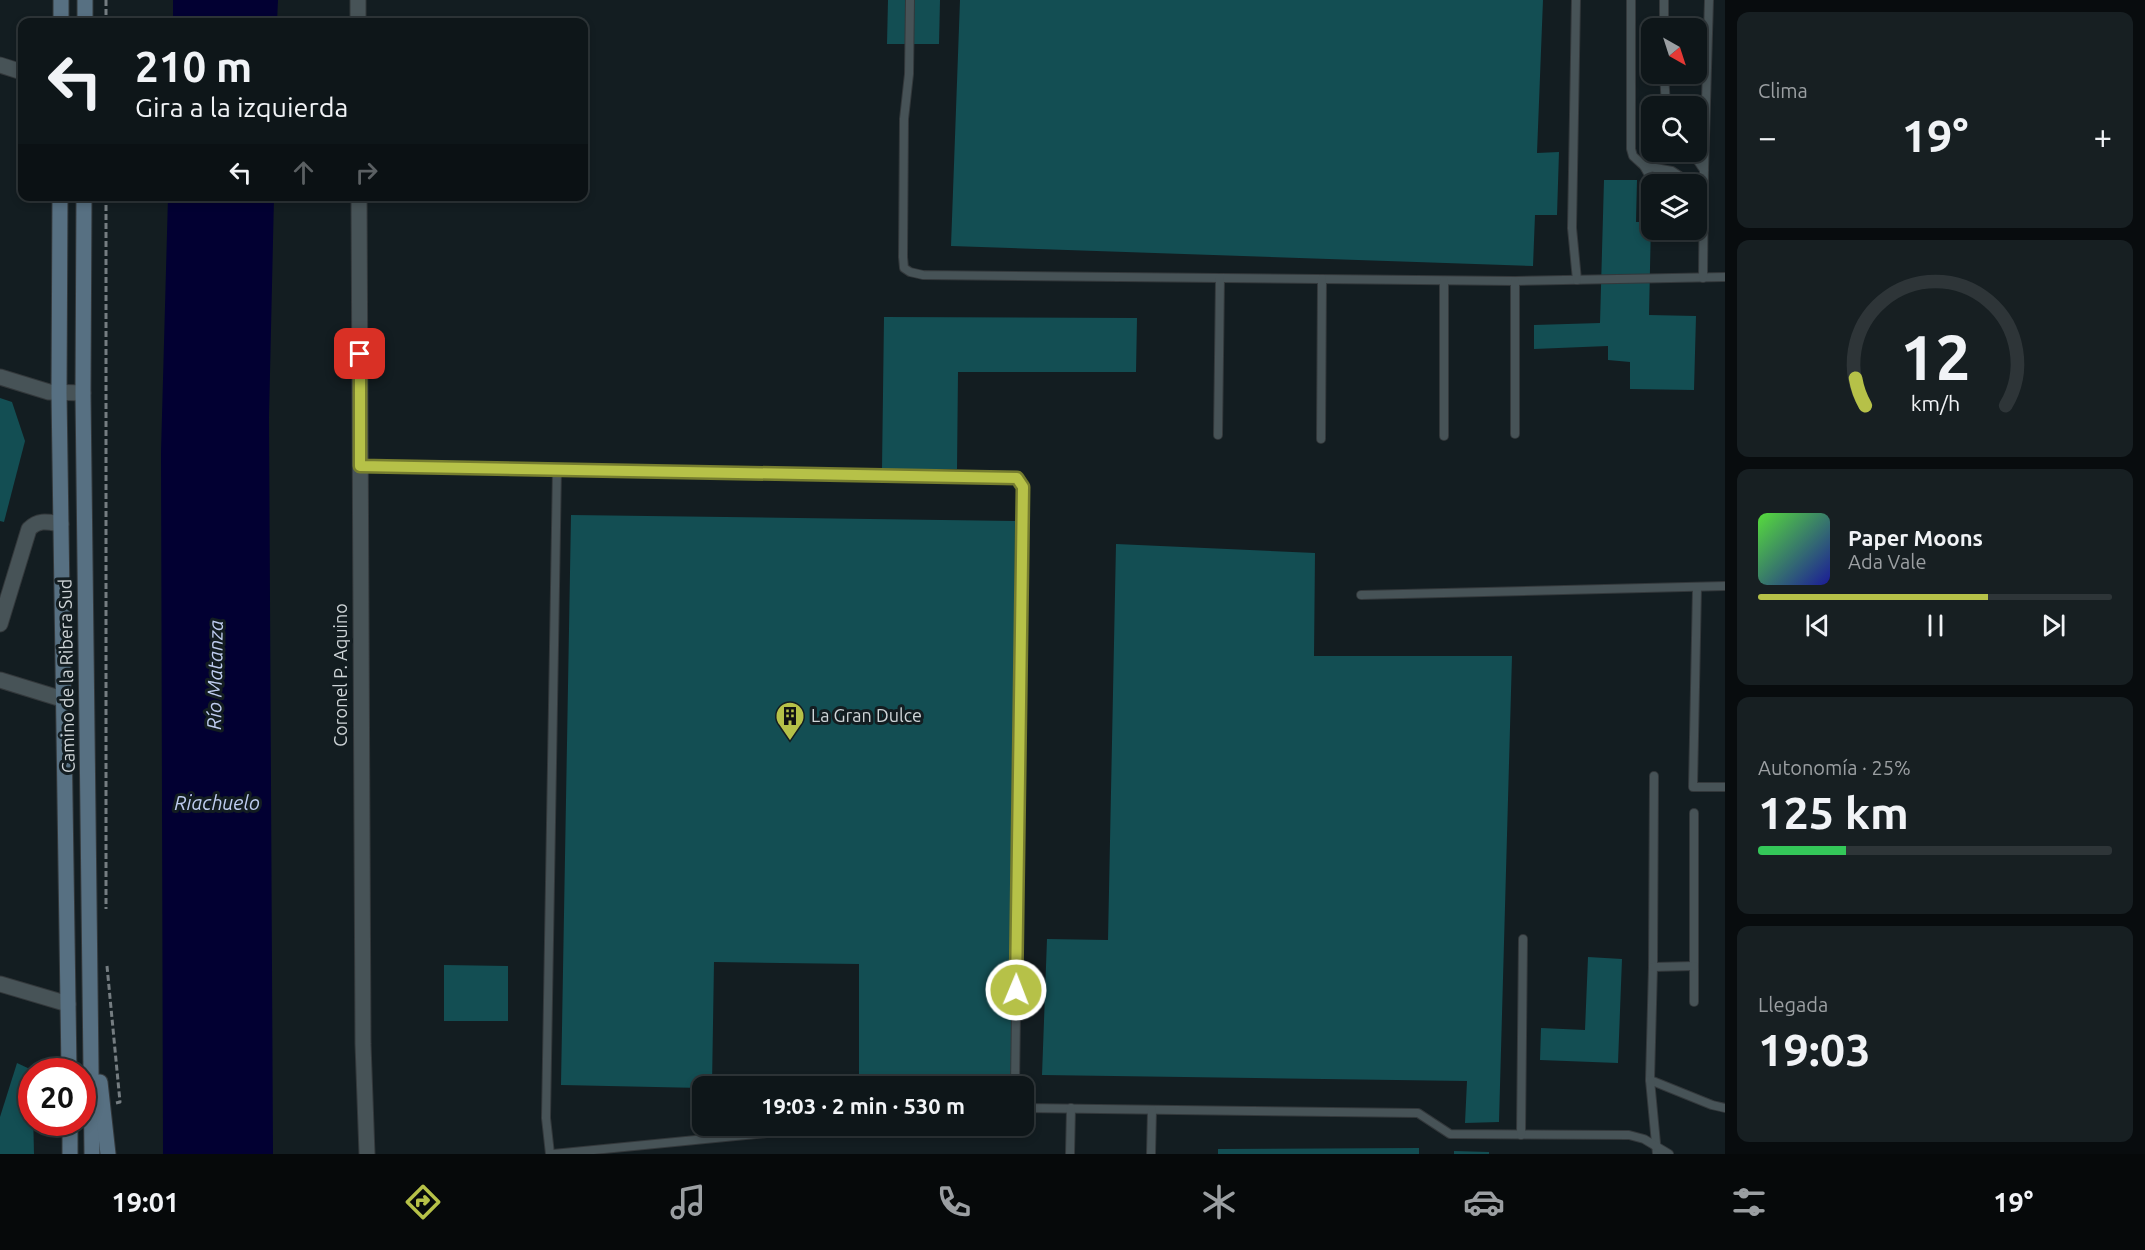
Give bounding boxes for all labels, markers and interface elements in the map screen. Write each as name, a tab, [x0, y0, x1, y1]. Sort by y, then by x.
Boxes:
north arrow	[1641, 18, 1707, 84]
map controls	[1641, 18, 1707, 240]
icon: left	[36, 42, 114, 120]
text: 210 m	[135, 43, 252, 90]
text: Clima	[1758, 79, 1808, 102]
text: Gira a la izquierda	[135, 92, 348, 122]
button: search	[1641, 96, 1707, 162]
text: 19°	[1902, 110, 1968, 161]
text: −	[1758, 118, 1777, 155]
text: +	[2093, 118, 2112, 155]
icon: left	[224, 156, 257, 189]
icon: ahead	[287, 156, 320, 189]
icon: right	[350, 156, 383, 189]
button: layers	[1641, 174, 1707, 240]
text: 12	[1900, 322, 1970, 392]
pin	[334, 328, 385, 379]
icon: arrive	[343, 337, 376, 370]
text: km/h	[1910, 391, 1960, 415]
text: Paper Moons	[1848, 525, 1983, 550]
text: Ada Vale	[1848, 550, 1926, 573]
street label: Camino de la Ribera Sud	[54, 579, 78, 773]
street label: Coronel P. Aquino	[330, 603, 350, 747]
icon: previous	[1801, 609, 1834, 642]
icon: pause	[1919, 609, 1952, 642]
icon: next	[2037, 609, 2070, 642]
water label: Río Matanza	[202, 620, 227, 730]
building icon: La Gran Dulce	[774, 700, 806, 742]
place label: La Gran Dulce	[811, 705, 922, 725]
text: Autonomía · 25%	[1758, 756, 1911, 779]
text: 125 km	[1758, 787, 1909, 838]
water label: Riachuelo	[174, 791, 260, 814]
position arrow	[984, 958, 1048, 1022]
text: Llegada	[1758, 993, 1828, 1016]
text: 19:03	[1758, 1024, 1871, 1075]
speed limit sign: 20	[18, 1058, 96, 1136]
text: 19:03 · 2 min · 530 m	[761, 1093, 965, 1118]
icon: directions	[402, 1181, 444, 1223]
icon: music	[667, 1181, 709, 1223]
icon: phone	[933, 1181, 975, 1223]
icon: climate	[1198, 1181, 1240, 1223]
icon: car	[1463, 1181, 1505, 1223]
icon: filters	[1728, 1181, 1770, 1223]
text: 19:01	[112, 1187, 179, 1217]
text: 19°	[1993, 1187, 2033, 1217]

